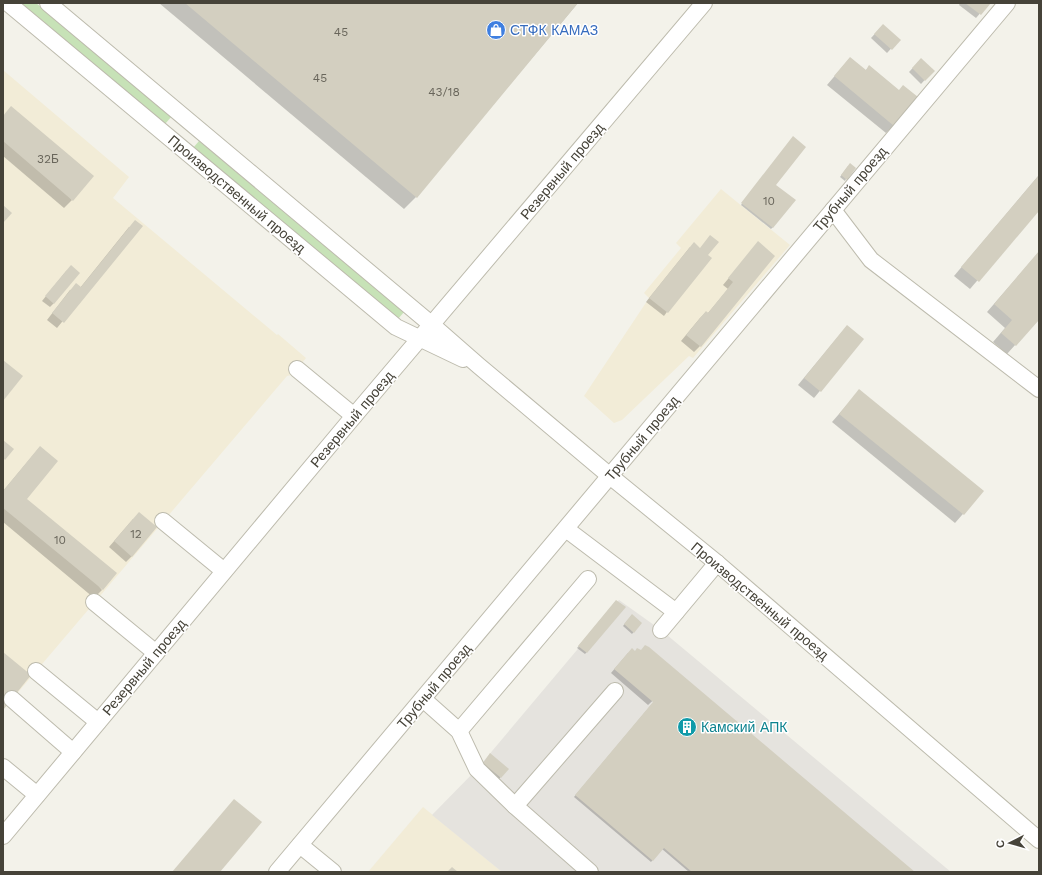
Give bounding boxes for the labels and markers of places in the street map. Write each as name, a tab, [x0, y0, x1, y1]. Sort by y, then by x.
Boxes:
shop icon: СТФК КАМАЗ	[485, 19, 507, 41]
place label: СТФК КАМАЗ	[510, 22, 598, 38]
building icon: Камский АПК	[676, 716, 698, 738]
place label: Камский АПК	[701, 719, 788, 735]

